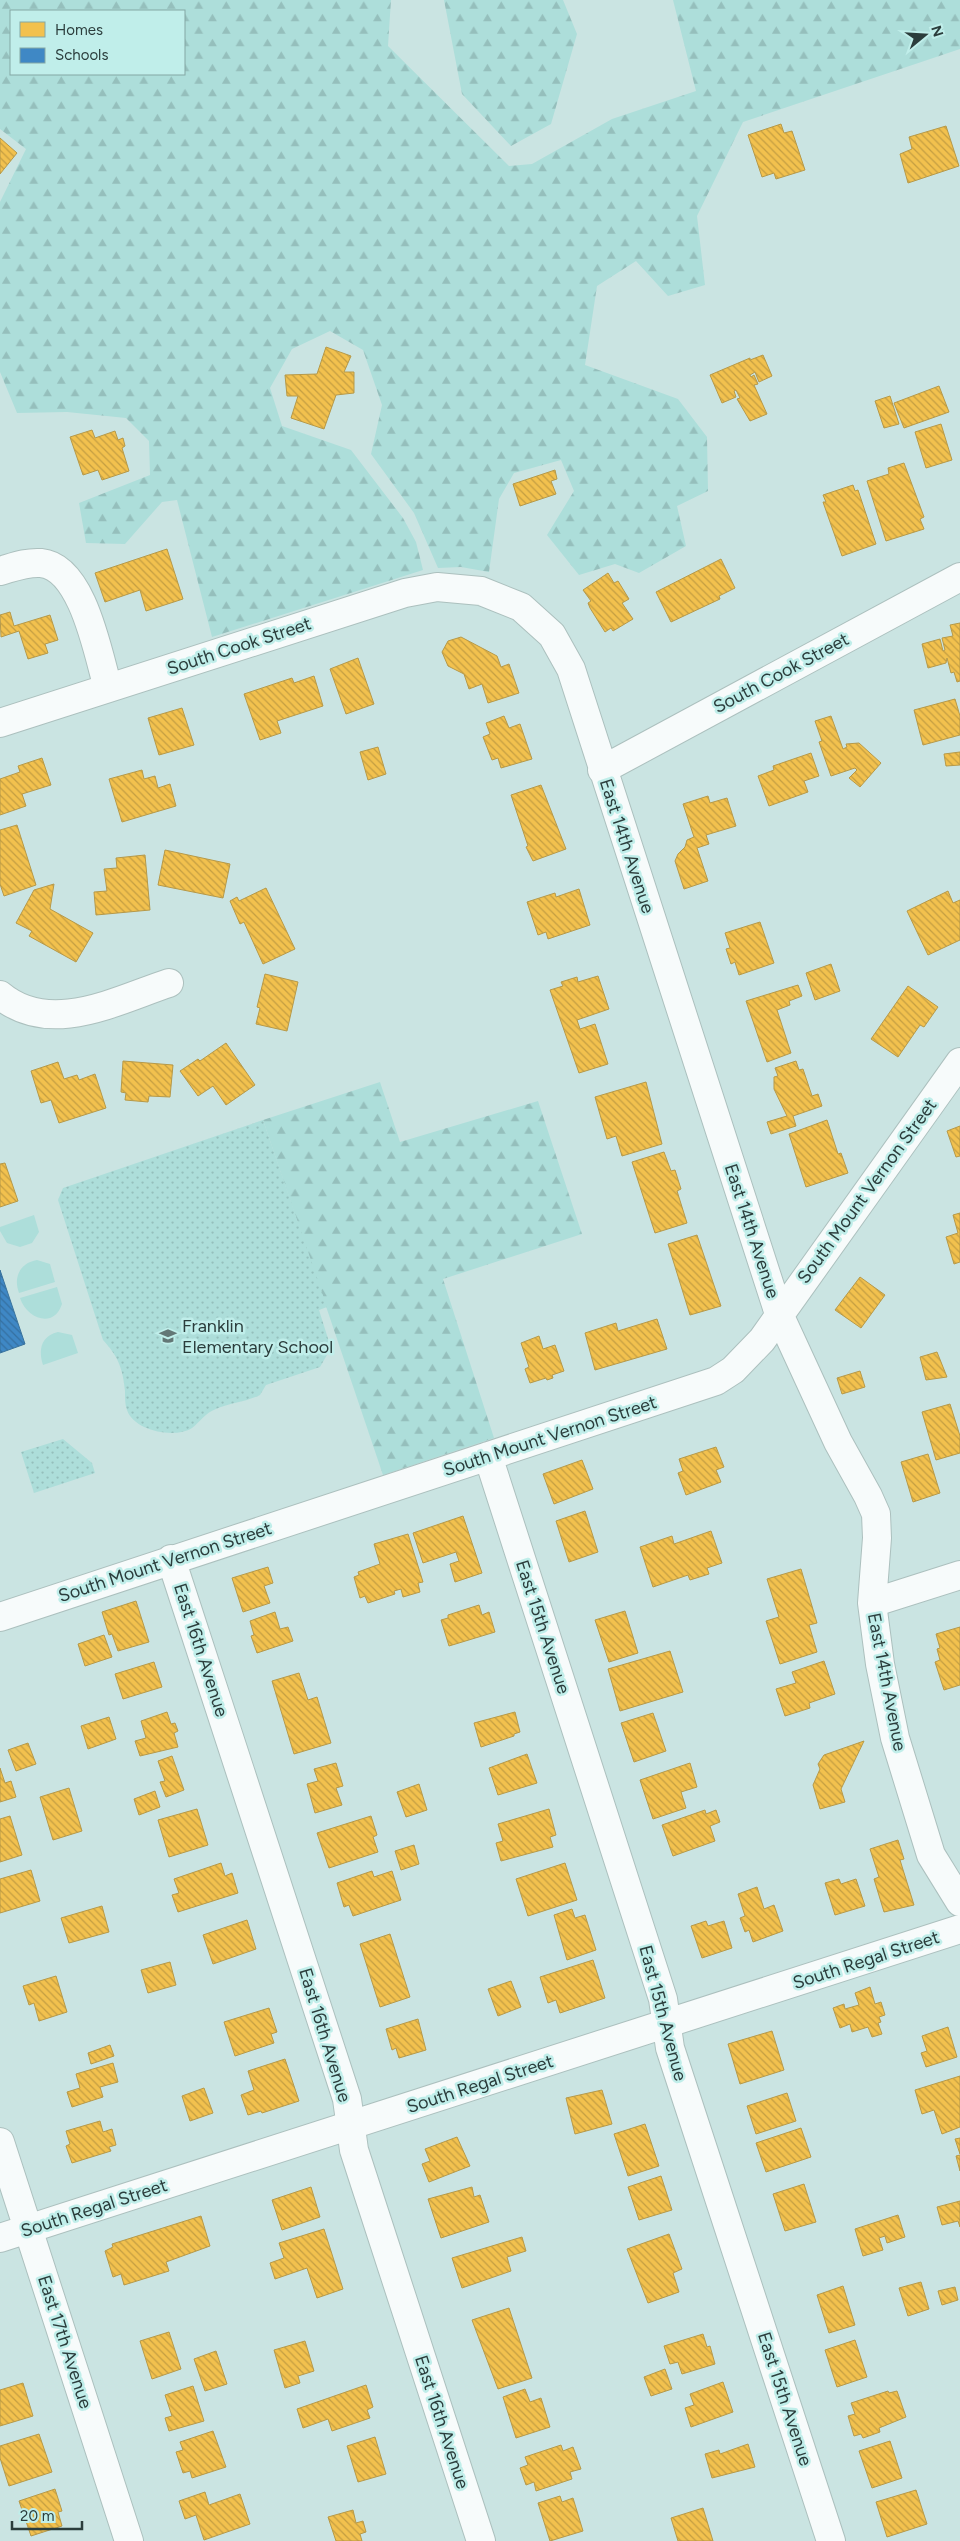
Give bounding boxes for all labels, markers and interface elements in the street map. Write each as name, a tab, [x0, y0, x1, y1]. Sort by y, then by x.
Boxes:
legend	[10, 10, 185, 75]
north arrow	[900, 10, 950, 60]
text: Homes	[55, 21, 103, 39]
text: N	[927, 23, 947, 39]
text: Schools	[55, 46, 108, 64]
street label: South Cook Street	[164, 612, 314, 680]
street label: South Cook Street	[709, 628, 853, 718]
street label: East 14th Avenue	[595, 776, 659, 916]
street label: South Mount Vernon Street	[793, 1094, 942, 1288]
street label: East 14th Avenue	[720, 1161, 784, 1301]
place label: Franklin Elementary School	[182, 1315, 333, 1358]
school or university icon: Franklin Elementary School	[158, 1326, 178, 1346]
street label: South Mount Vernon Street	[441, 1391, 660, 1481]
street label: South Mount Vernon Street	[56, 1517, 275, 1607]
street label: East 15th Avenue	[511, 1557, 575, 1697]
street label: East 16th Avenue	[169, 1580, 233, 1720]
street label: East 14th Avenue	[863, 1611, 911, 1753]
street label: South Regal Street	[790, 1926, 942, 1994]
street label: East 15th Avenue	[634, 1943, 692, 2083]
street label: East 16th Avenue	[294, 1965, 356, 2105]
street label: South Regal Street	[404, 2050, 556, 2118]
street label: South Regal Street	[18, 2174, 170, 2242]
street label: East 17th Avenue	[33, 2273, 97, 2412]
street label: East 15th Avenue	[753, 2329, 817, 2469]
street label: East 16th Avenue	[410, 2352, 474, 2492]
scale bar	[12, 2498, 82, 2530]
text: 20 m	[20, 2507, 54, 2525]

